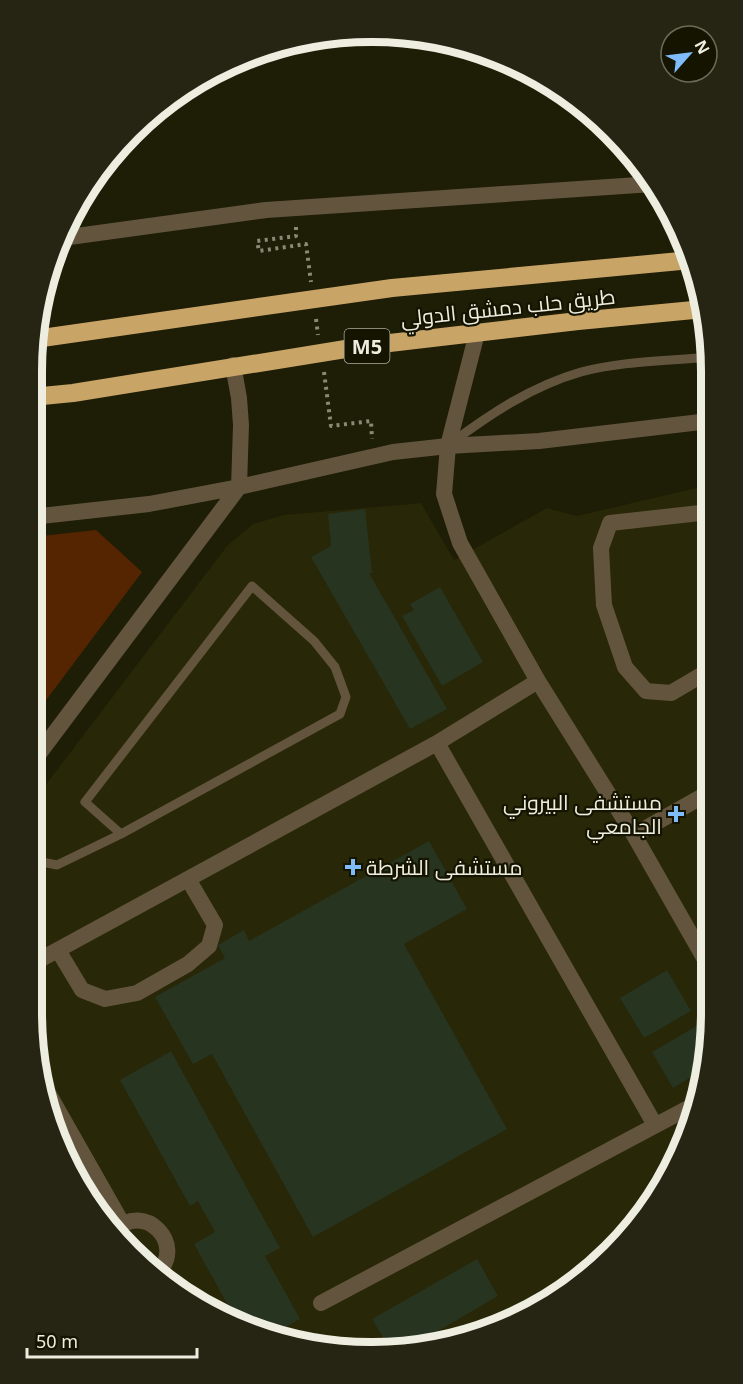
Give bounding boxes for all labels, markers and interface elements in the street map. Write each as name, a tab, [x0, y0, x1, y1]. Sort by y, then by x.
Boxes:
north arrow	[659, 24, 719, 84]
text: N	[689, 36, 715, 58]
street label: طريق حلب دمشق الدولي	[399, 282, 617, 335]
road number: M5	[344, 329, 389, 363]
place label: مستشفى البيروني الجامعي	[503, 788, 662, 843]
marker: مستشفى البيروني الجامعي	[667, 805, 685, 823]
place label: مستشفى الشرطة	[366, 853, 522, 881]
marker: مستشفى الشرطة	[344, 858, 362, 876]
scale bar	[27, 1321, 196, 1359]
text: 50 m	[36, 1329, 78, 1353]

